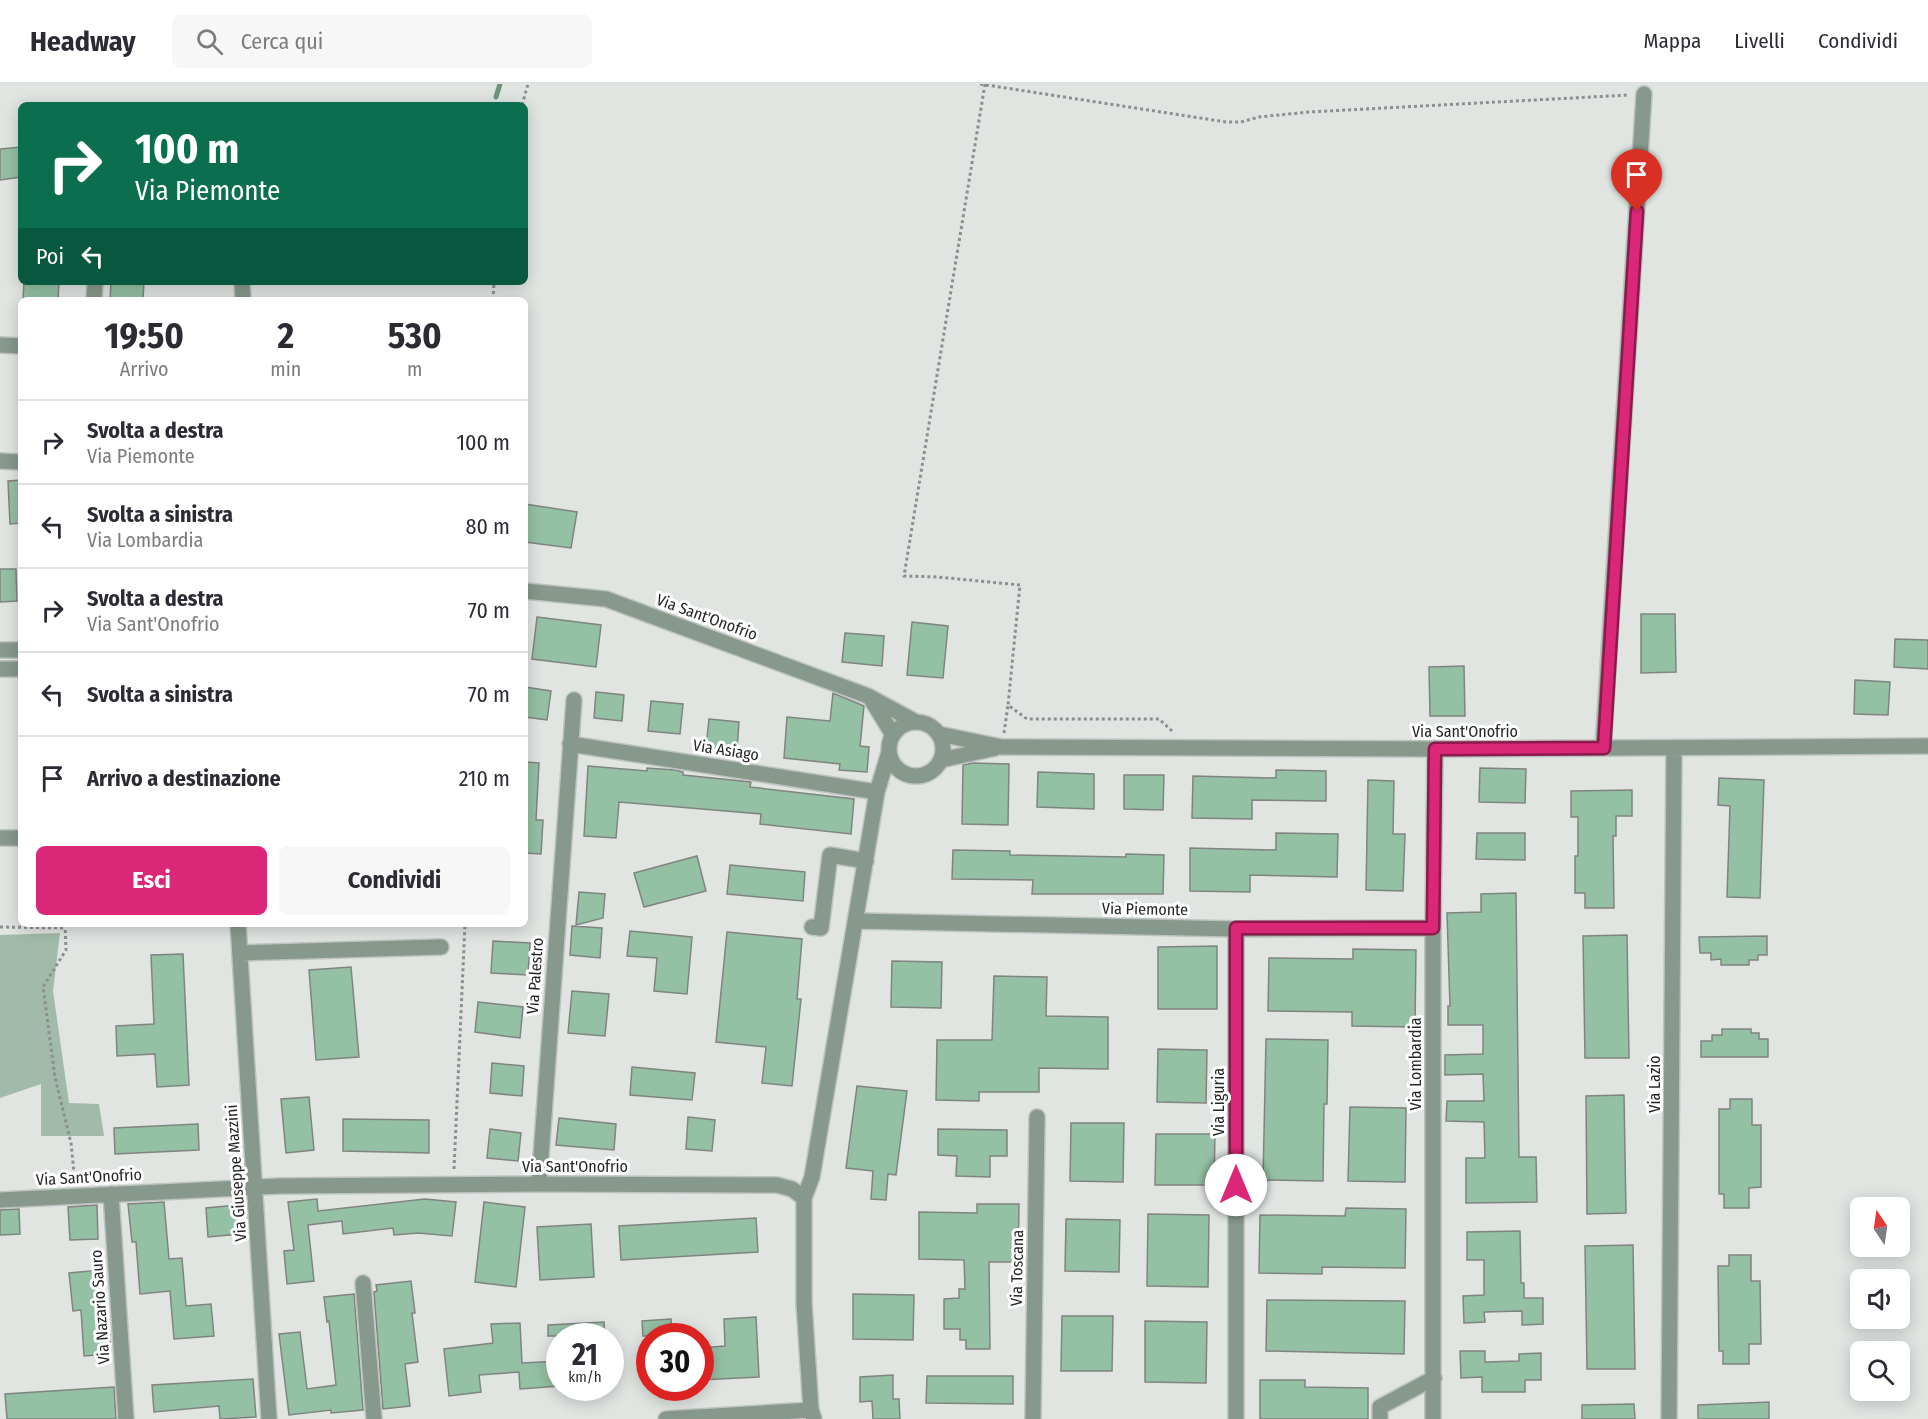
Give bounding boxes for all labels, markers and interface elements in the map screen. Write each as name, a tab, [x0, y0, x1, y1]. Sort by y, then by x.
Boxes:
search box	[172, 14, 592, 68]
text: Headway	[30, 25, 136, 58]
icon: search	[193, 25, 226, 58]
text: Cerca qui	[241, 28, 323, 55]
text: Mappa	[1644, 28, 1701, 54]
text: Livelli	[1734, 28, 1785, 54]
text: Condividi	[1818, 28, 1898, 54]
text: 100 m	[135, 124, 239, 174]
icon: right	[36, 126, 114, 204]
pin	[1611, 149, 1662, 211]
icon: arrive	[1620, 158, 1653, 191]
text: Via Piemonte	[135, 175, 280, 207]
icon: left	[76, 240, 109, 273]
text: Poi	[36, 243, 64, 270]
text: 19:50	[104, 314, 184, 358]
text: 2	[277, 314, 294, 358]
text: 530	[388, 314, 442, 358]
text: Arrivo	[120, 357, 169, 381]
text: min	[270, 357, 301, 381]
text: m	[407, 357, 422, 381]
text: Svolta a destra	[87, 417, 224, 444]
icon: right	[36, 426, 69, 459]
text: 100 m	[456, 429, 510, 456]
text: Via Piemonte	[87, 444, 195, 468]
text: Svolta a sinistra	[87, 501, 233, 528]
icon: left	[36, 510, 69, 543]
text: 80 m	[465, 513, 510, 540]
text: Via Lombardia	[87, 528, 203, 552]
text: Svolta a destra	[87, 585, 224, 612]
street label: Via Sant'Onofrio	[654, 590, 760, 644]
icon: right	[36, 594, 69, 627]
text: 70 m	[468, 597, 510, 624]
text: Via Sant'Onofrio	[87, 612, 220, 636]
icon: left	[36, 678, 69, 711]
text: Svolta a sinistra	[87, 681, 233, 708]
text: 70 m	[468, 681, 510, 708]
street label: Via Sant'Onofrio	[1412, 722, 1518, 741]
street label: Via Asiago	[692, 735, 760, 765]
icon: arrive	[36, 762, 69, 795]
text: Arrivo a destinazione	[87, 765, 281, 792]
text: 210 m	[459, 765, 510, 792]
button: Esci	[36, 846, 267, 915]
button: Condividi	[279, 846, 510, 915]
street label: Via Piemonte	[1102, 899, 1188, 919]
street label: Via Palestro	[523, 937, 547, 1015]
street label: Via Lombardia	[1406, 1017, 1425, 1111]
street label: Via Lazio	[1645, 1055, 1664, 1113]
street label: Via Liguria	[1209, 1068, 1228, 1136]
street label: Via Giuseppe Mazzini	[222, 1104, 250, 1242]
position arrow	[1204, 1153, 1268, 1217]
street label: Via Sant'Onofrio	[522, 1157, 628, 1176]
street label: Via Sant'Onofrio	[36, 1165, 142, 1189]
north arrow	[1850, 1197, 1910, 1257]
map controls	[1850, 1197, 1910, 1401]
street label: Via Toscana	[1007, 1230, 1027, 1306]
street label: Via Nazario Sauro	[87, 1249, 113, 1365]
button: sound	[1850, 1269, 1910, 1329]
speed limit sign: 30	[636, 1323, 714, 1401]
text: 21	[572, 1337, 598, 1373]
button: search	[1850, 1341, 1910, 1401]
text: km/h	[568, 1368, 602, 1386]

